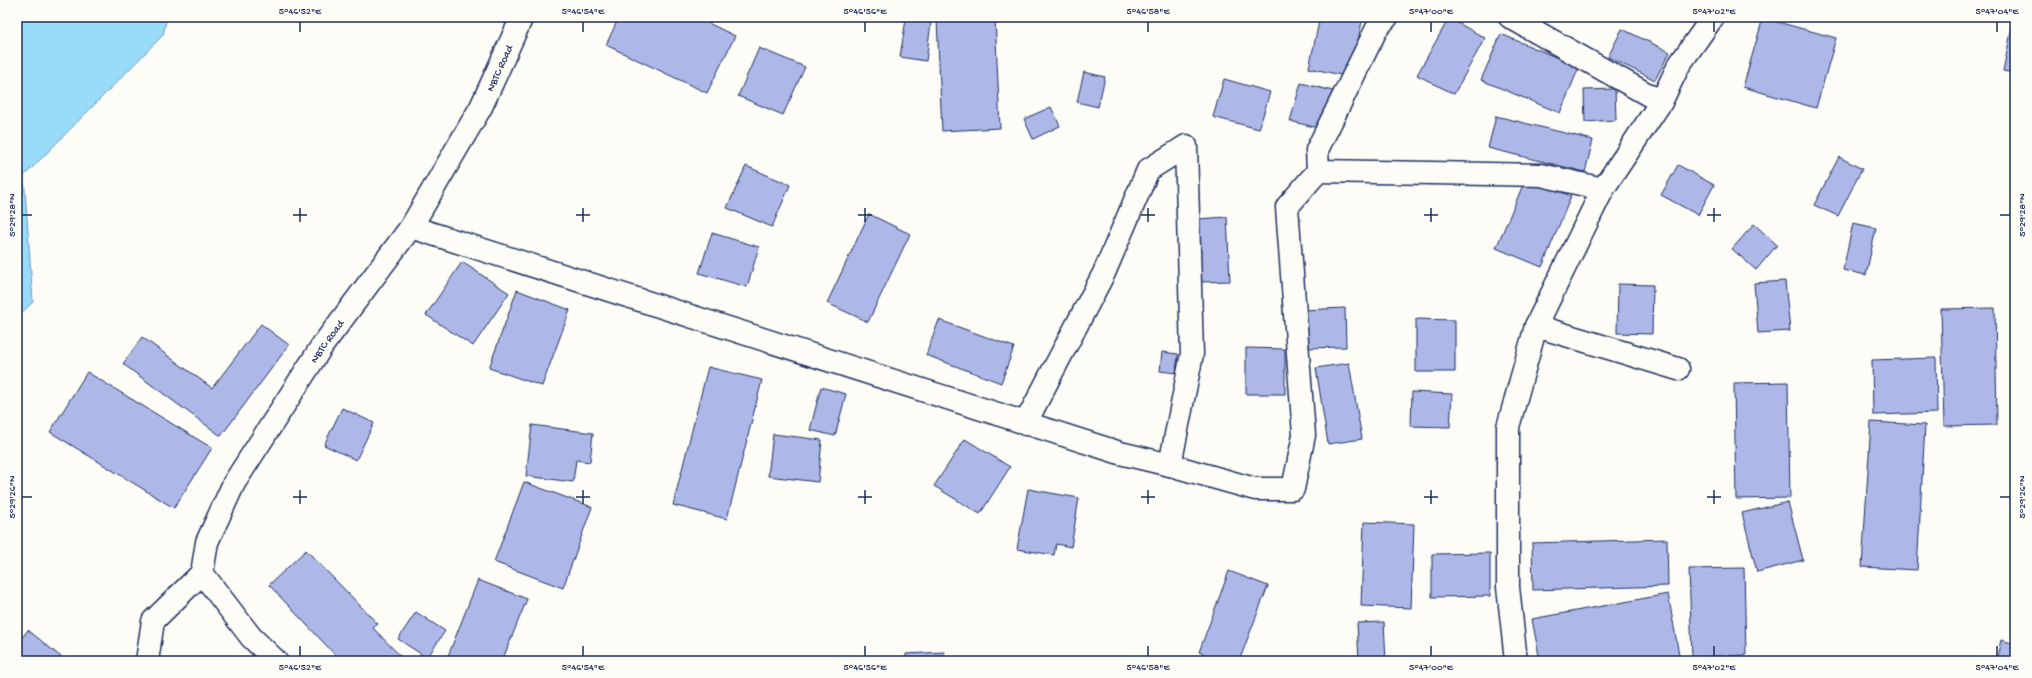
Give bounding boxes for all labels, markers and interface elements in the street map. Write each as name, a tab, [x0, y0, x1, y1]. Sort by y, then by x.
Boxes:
text: 5°46'52"E	[279, 6, 322, 18]
text: 5°46'54"E	[562, 6, 605, 18]
text: 5°46'56"E	[844, 6, 887, 18]
text: 5°46'58"E	[1126, 6, 1170, 18]
text: 5°47'00"E	[1409, 6, 1454, 18]
text: 5°47'02"E	[1692, 6, 1736, 18]
text: 5°47'04"E	[1975, 6, 2019, 18]
street label: NBTC Road	[485, 42, 517, 94]
text: 5°29'28"N	[7, 193, 19, 237]
text: 5°29'28"N	[2017, 193, 2029, 237]
street label: NBTC Road	[309, 317, 348, 366]
text: 5°29'26"N	[7, 475, 19, 518]
text: 5°29'26"N	[2017, 475, 2029, 518]
text: 5°46'52"E	[279, 662, 322, 674]
text: 5°46'54"E	[562, 662, 605, 674]
text: 5°46'56"E	[844, 662, 887, 674]
text: 5°46'58"E	[1126, 662, 1170, 674]
text: 5°47'00"E	[1409, 662, 1454, 674]
text: 5°47'02"E	[1692, 662, 1736, 674]
text: 5°47'04"E	[1975, 662, 2019, 674]

